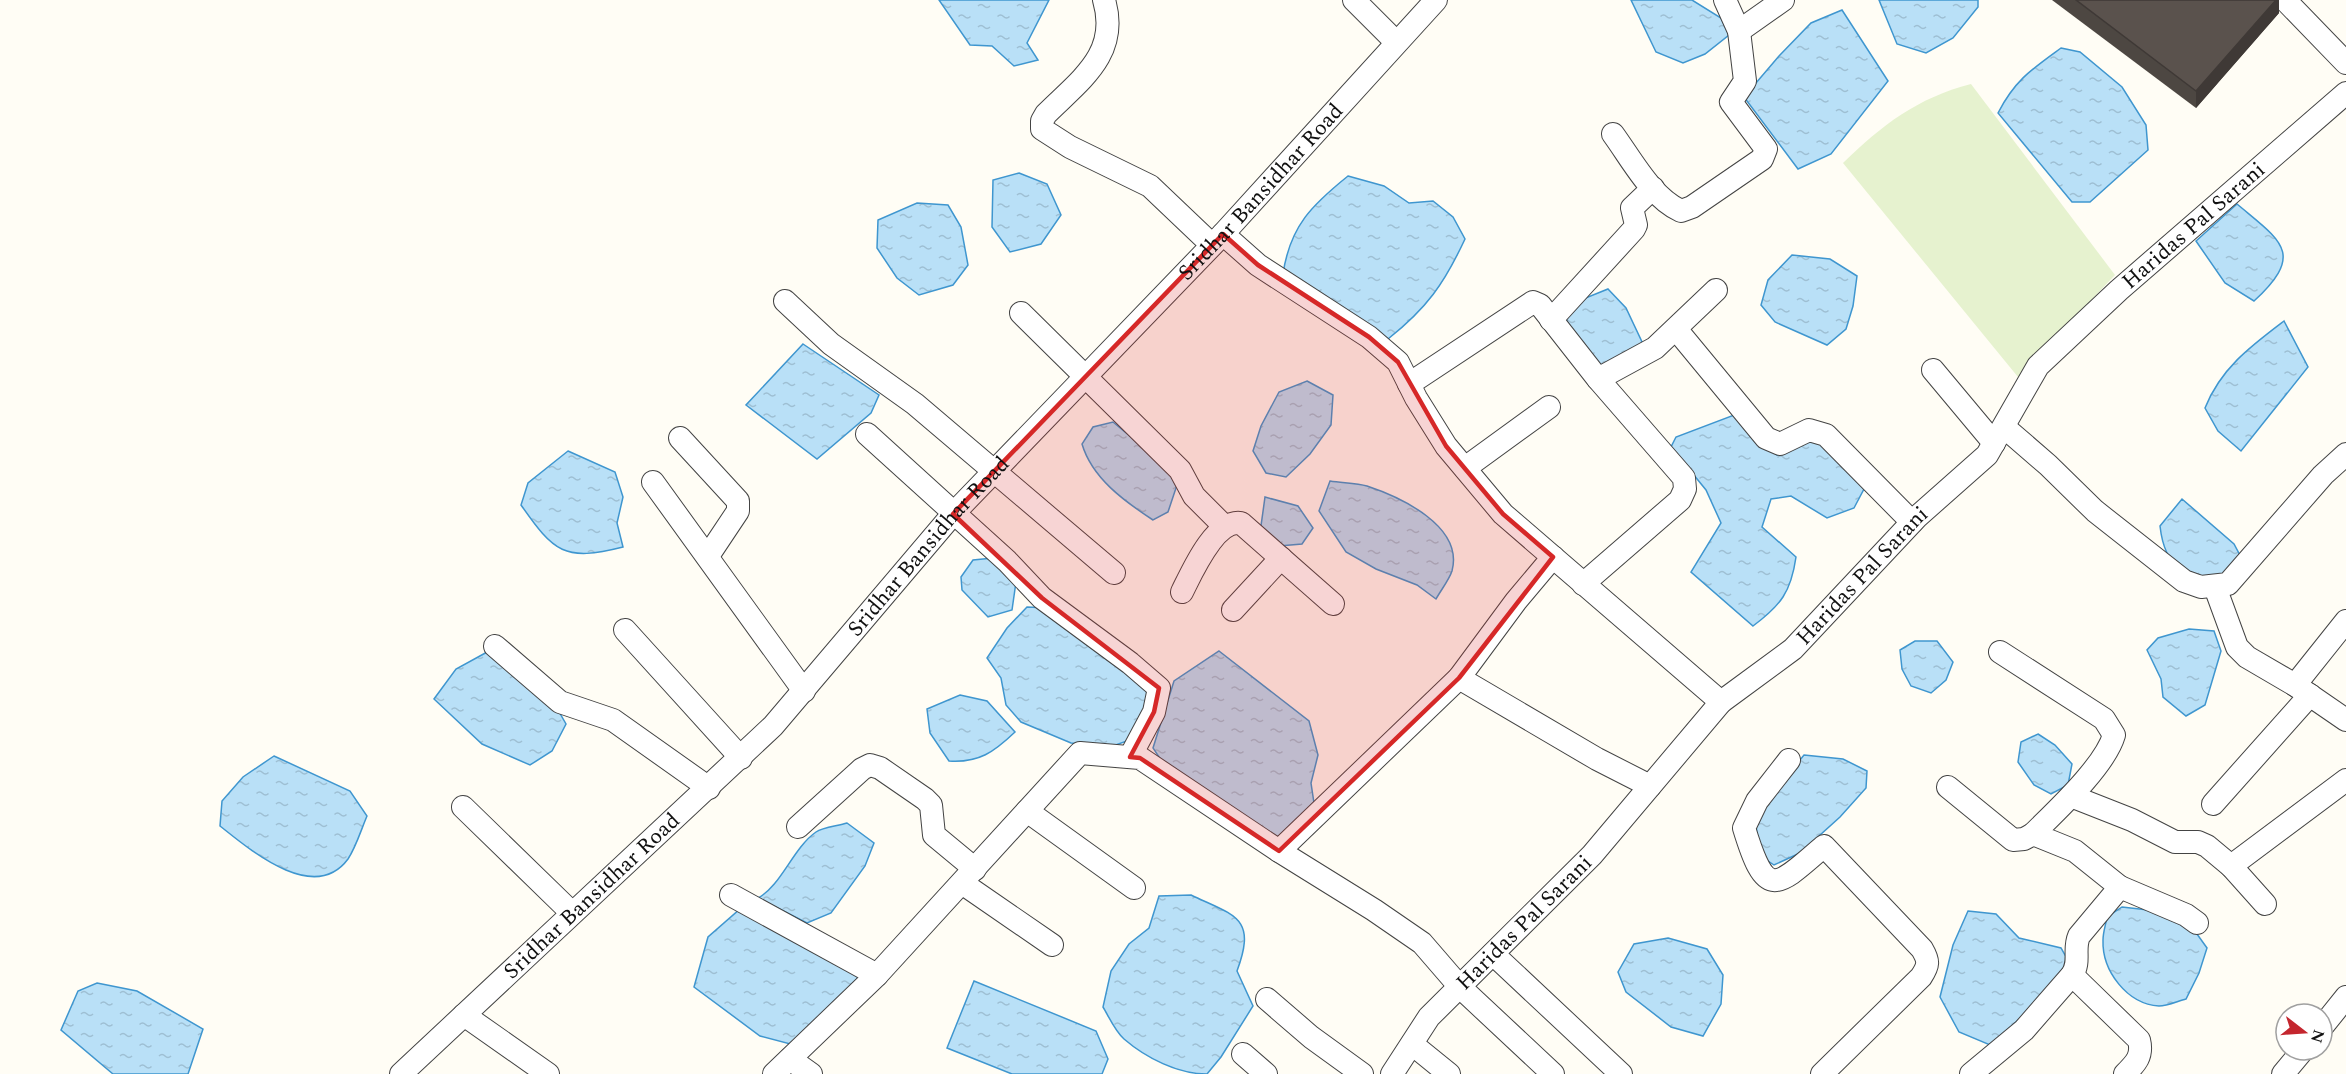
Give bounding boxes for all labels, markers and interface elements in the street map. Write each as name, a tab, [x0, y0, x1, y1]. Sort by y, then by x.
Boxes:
street label: Sridhar Bansidhar Road	[1170, 96, 1351, 288]
street label: Haridas Pal Sarani	[2114, 154, 2272, 297]
street label: Sridhar Bansidhar Road	[839, 448, 1017, 644]
street label: Haridas Pal Sarani	[1788, 498, 1935, 653]
street label: Sridhar Bansidhar Road	[496, 805, 687, 987]
street label: Haridas Pal Sarani	[1448, 847, 1600, 998]
north arrow	[2274, 1002, 2334, 1062]
text: N	[2304, 1026, 2331, 1046]

